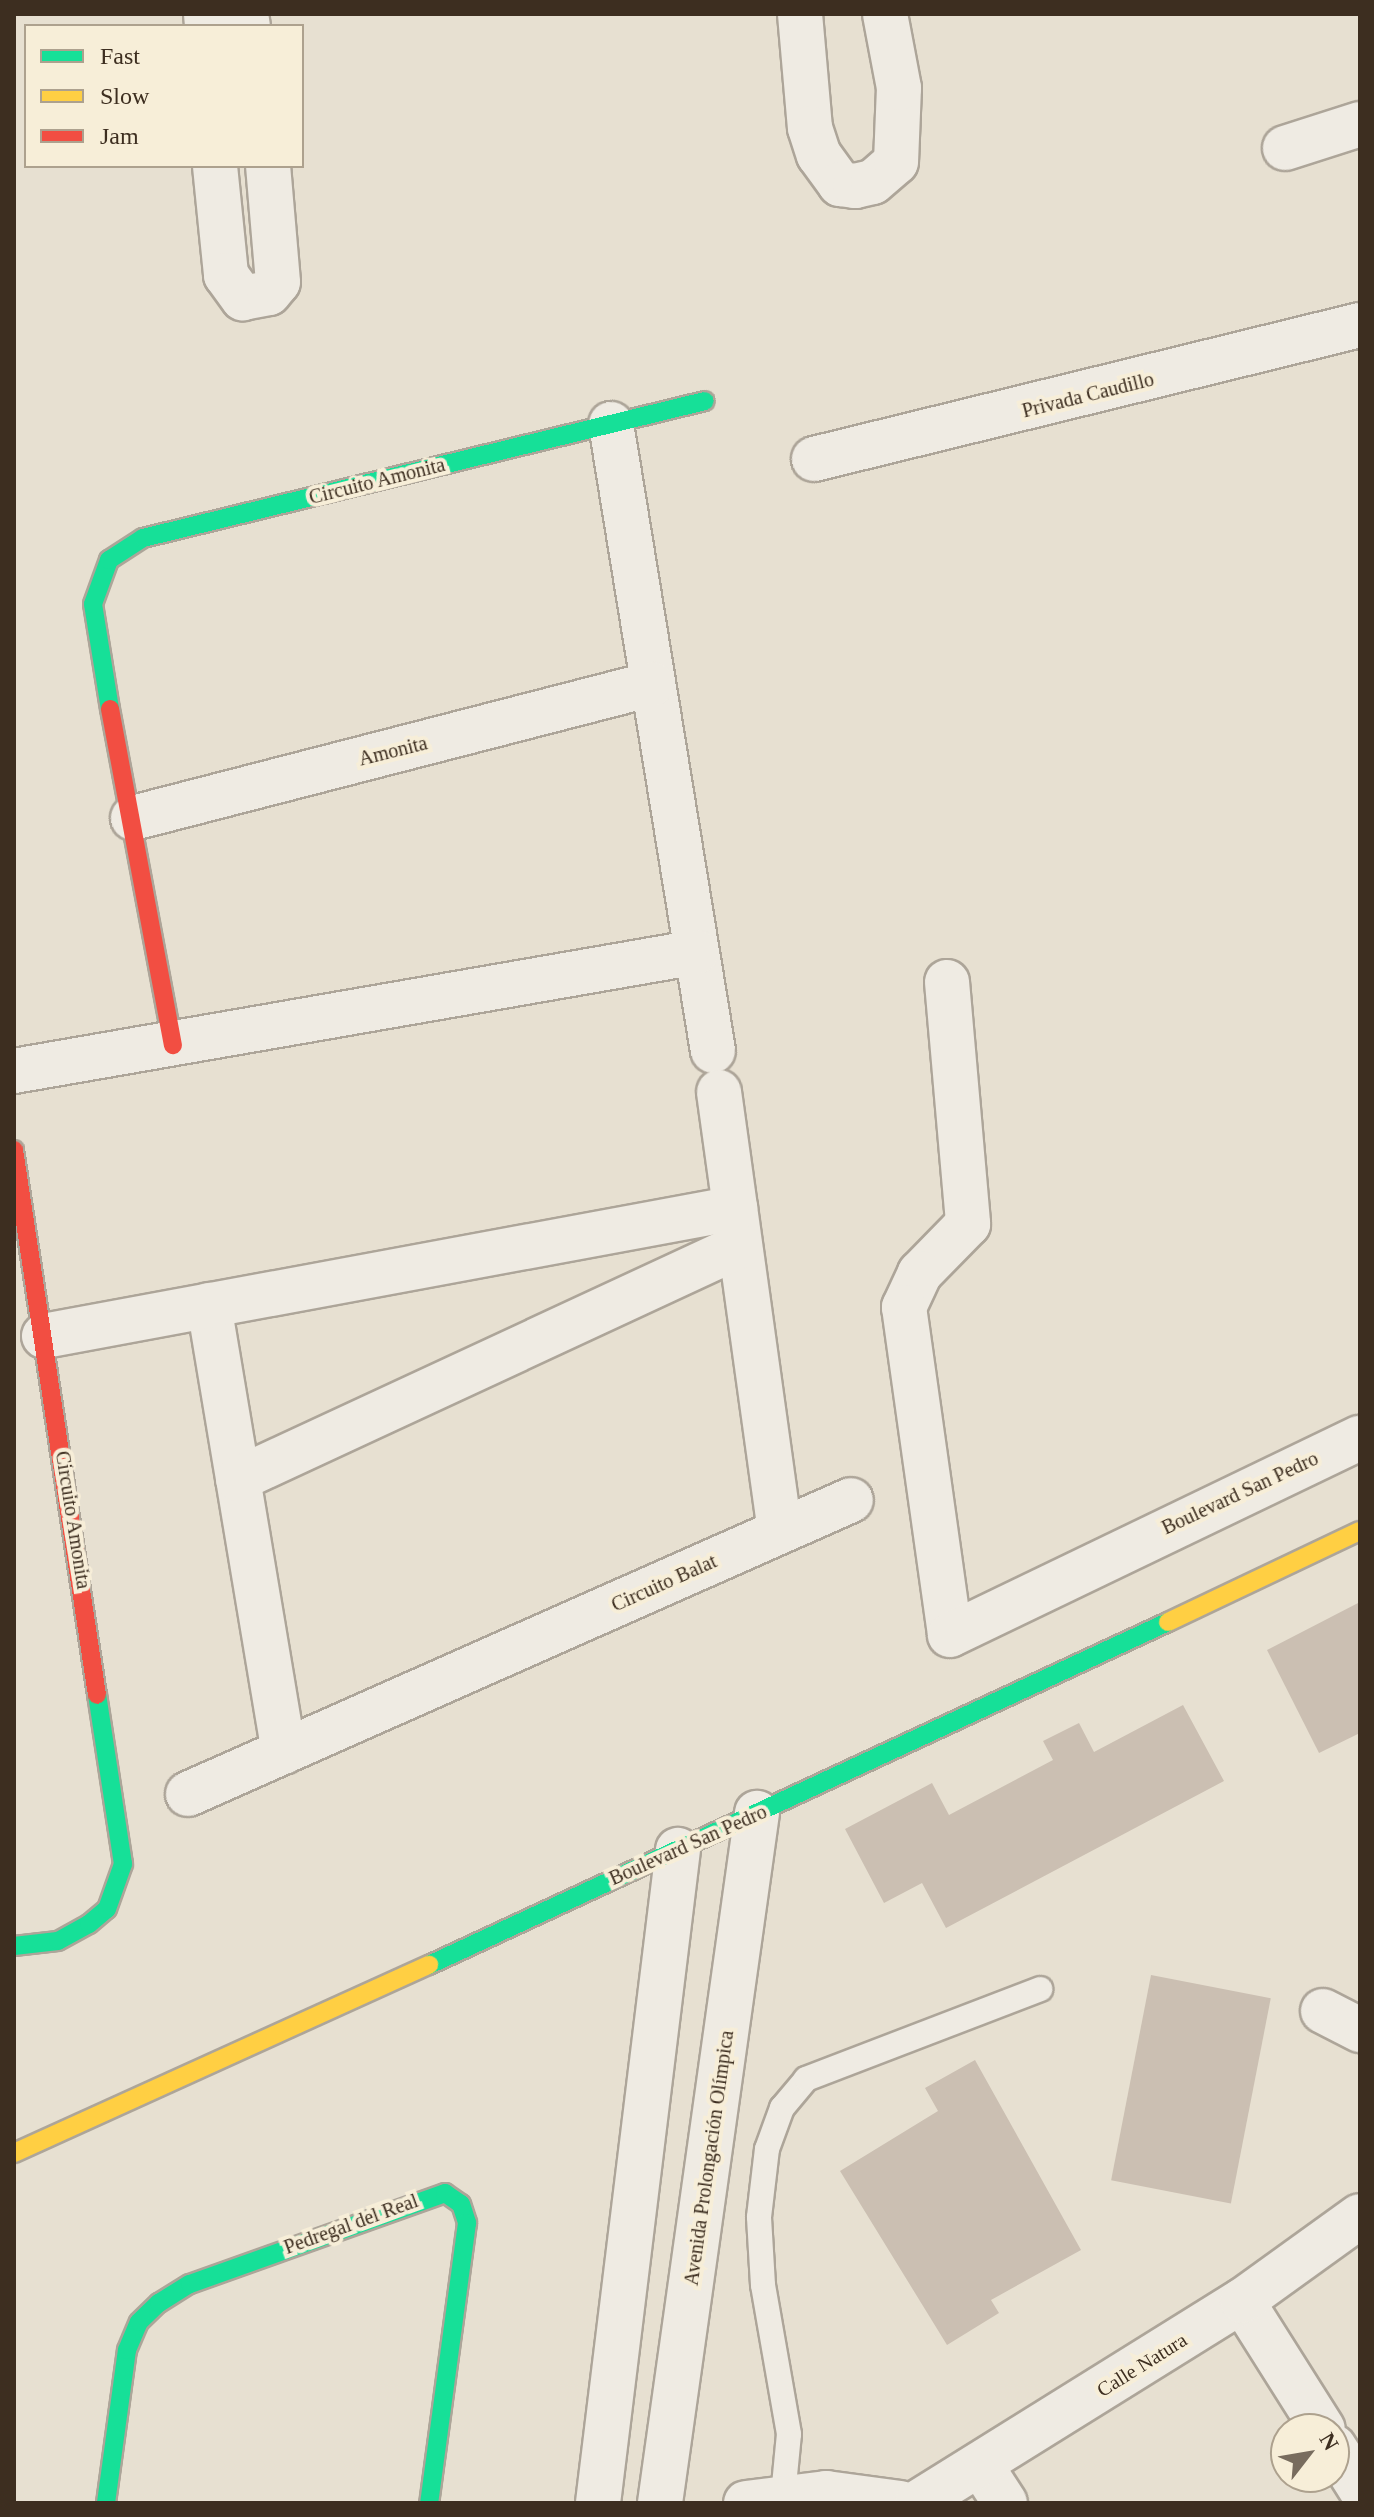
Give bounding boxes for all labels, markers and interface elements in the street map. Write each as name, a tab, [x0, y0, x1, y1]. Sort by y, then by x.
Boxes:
legend	[24, 24, 304, 168]
text: Fast	[100, 43, 140, 69]
text: Slow	[100, 83, 149, 109]
text: Jam	[100, 123, 139, 149]
street label: Privada Caudillo	[1020, 367, 1156, 423]
street label: Circuito Amonita	[306, 452, 448, 510]
street label: Amonita	[356, 731, 430, 771]
street label: Boulevard San Pedro	[1158, 1446, 1322, 1540]
street label: Circuito Amonita	[50, 1449, 96, 1591]
street label: Circuito Balat	[608, 1549, 720, 1617]
street label: Boulevard San Pedro	[605, 1799, 771, 1891]
street label: Avenida Prolongación Olímpica	[679, 2029, 739, 2287]
street label: Pedregal del Real	[281, 2189, 421, 2259]
street label: Calle Natura	[1093, 2328, 1191, 2402]
north arrow	[1270, 2413, 1350, 2493]
text: N	[1314, 2428, 1344, 2455]

